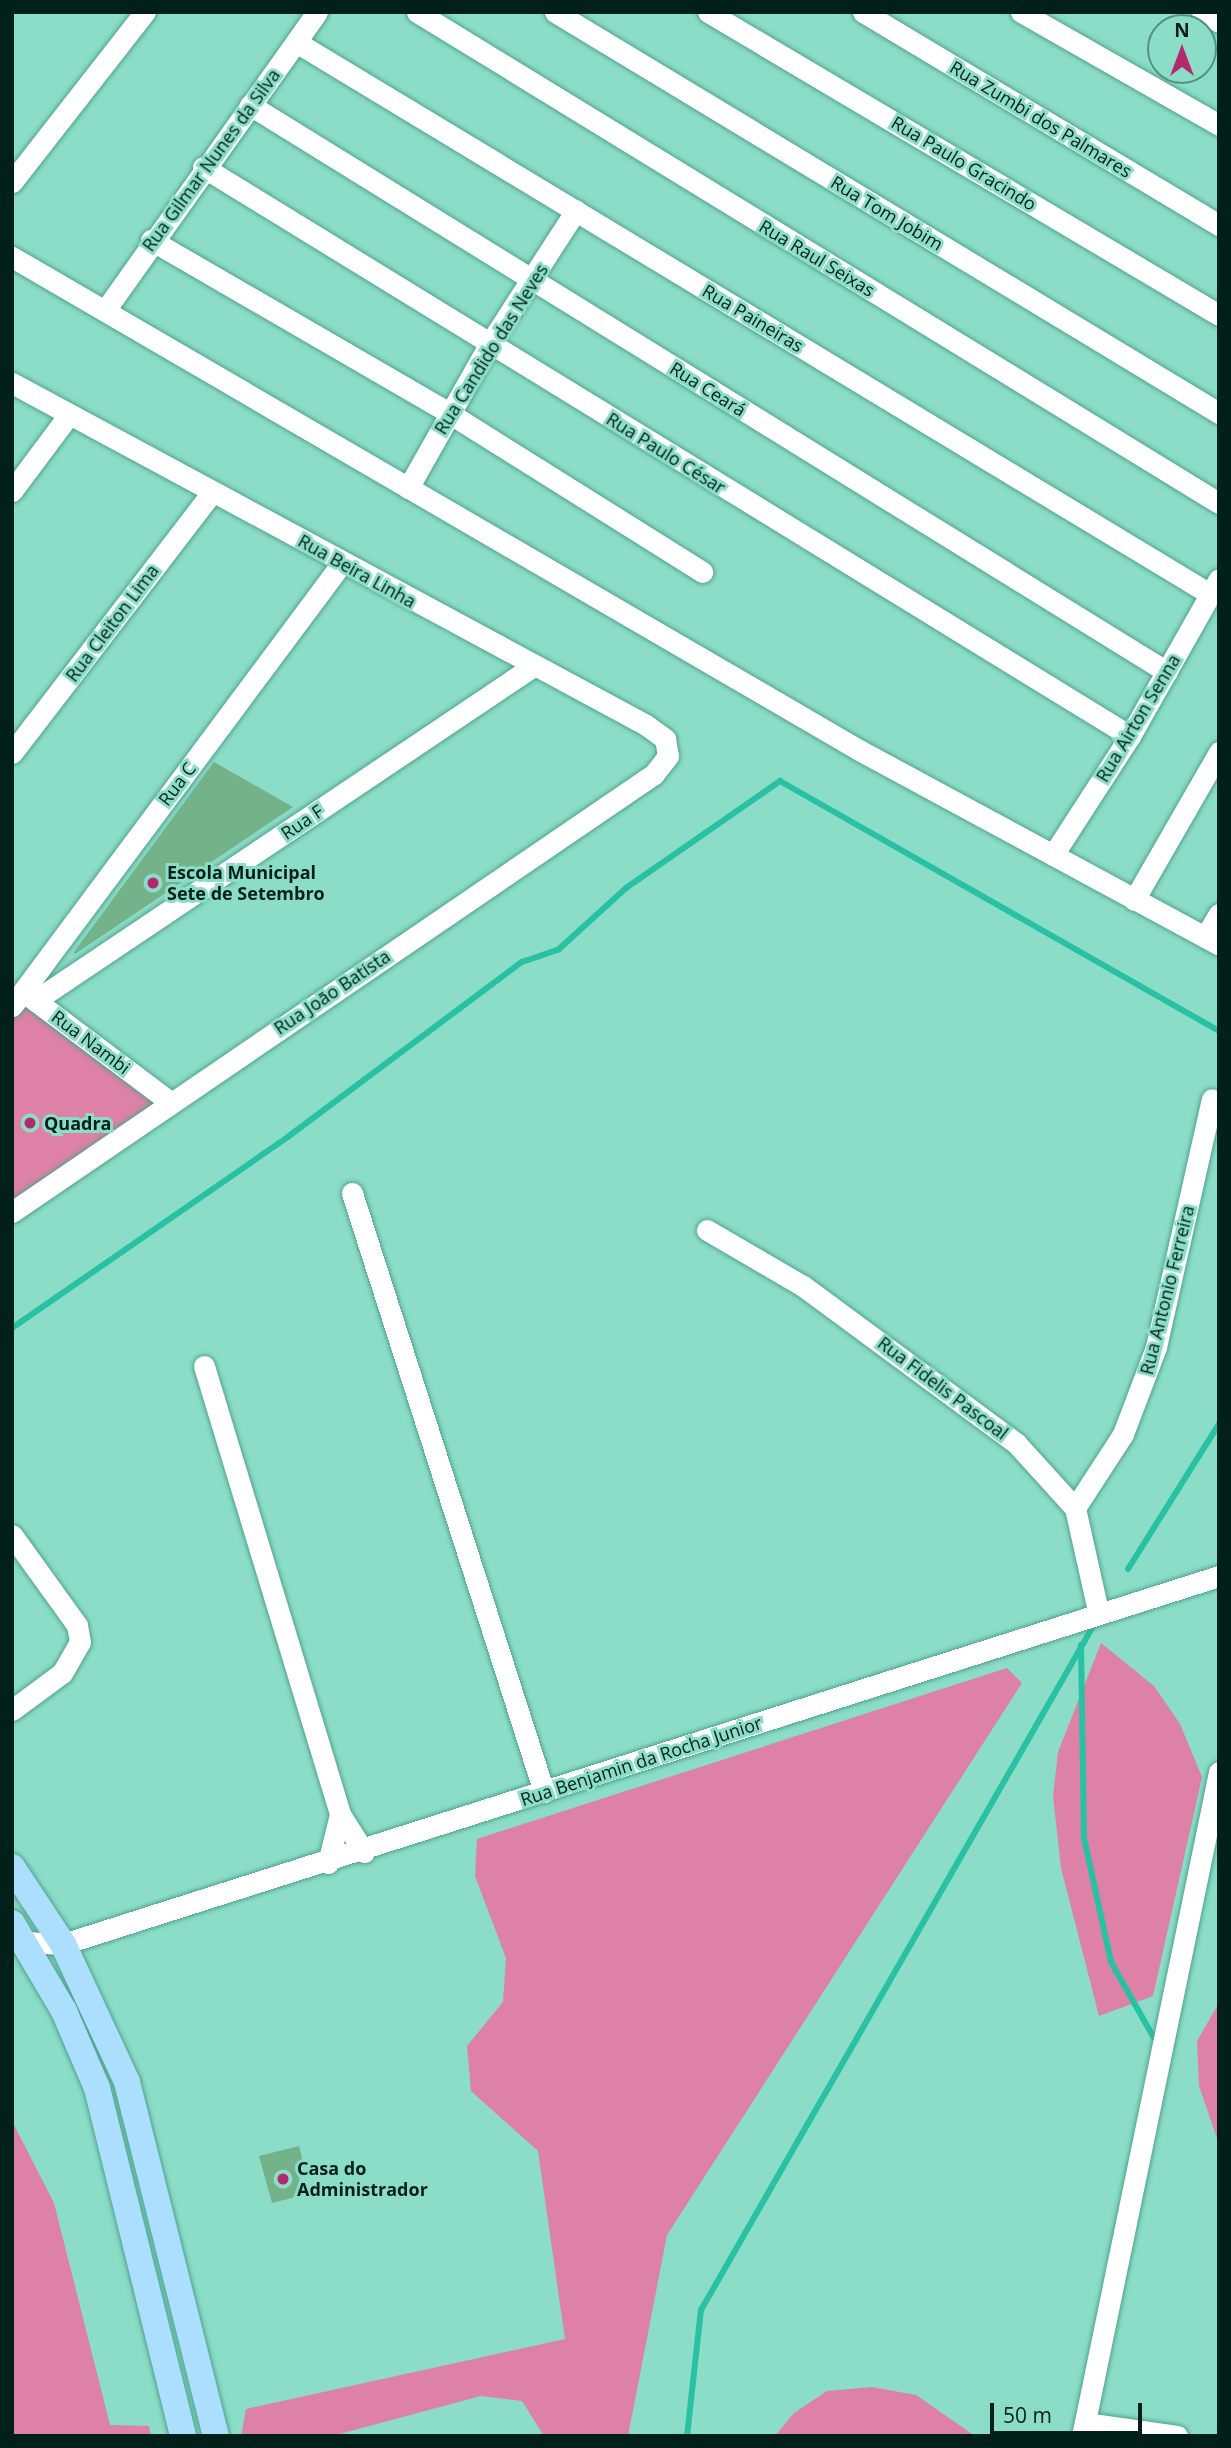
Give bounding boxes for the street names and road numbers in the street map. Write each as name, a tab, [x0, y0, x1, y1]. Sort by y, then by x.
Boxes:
street label: Rua Zumbi dos Palmares	[946, 56, 1136, 182]
street label: Rua Gilmar Nunes da Silva	[138, 65, 284, 255]
street label: Rua Paulo Gracindo	[888, 111, 1040, 215]
street label: Rua Tom Jobim	[827, 171, 947, 255]
street label: Rua Raul Seixas	[755, 215, 879, 301]
street label: Rua Candido das Neves	[430, 260, 552, 438]
street label: Rua Paineiras	[699, 279, 807, 357]
street label: Rua Ceará	[666, 357, 750, 421]
street label: Rua Paulo César	[603, 408, 729, 498]
street label: Rua Beira Linha	[294, 530, 420, 612]
street label: Rua Cleiton Lima	[61, 560, 163, 686]
street label: Rua Airton Senna	[1091, 650, 1185, 786]
street label: Rua C	[154, 758, 200, 810]
street label: Rua F	[277, 800, 327, 844]
street label: Rua Joāo Batista	[270, 945, 394, 1039]
street label: Rua Nambi	[48, 1006, 134, 1078]
street label: Rua Antonio Ferreira	[1136, 1203, 1198, 1377]
street label: Rua Fidelis Pascoal	[874, 1332, 1012, 1444]
street label: Rua Benjamin da Rocha Junior	[518, 1712, 764, 1810]

